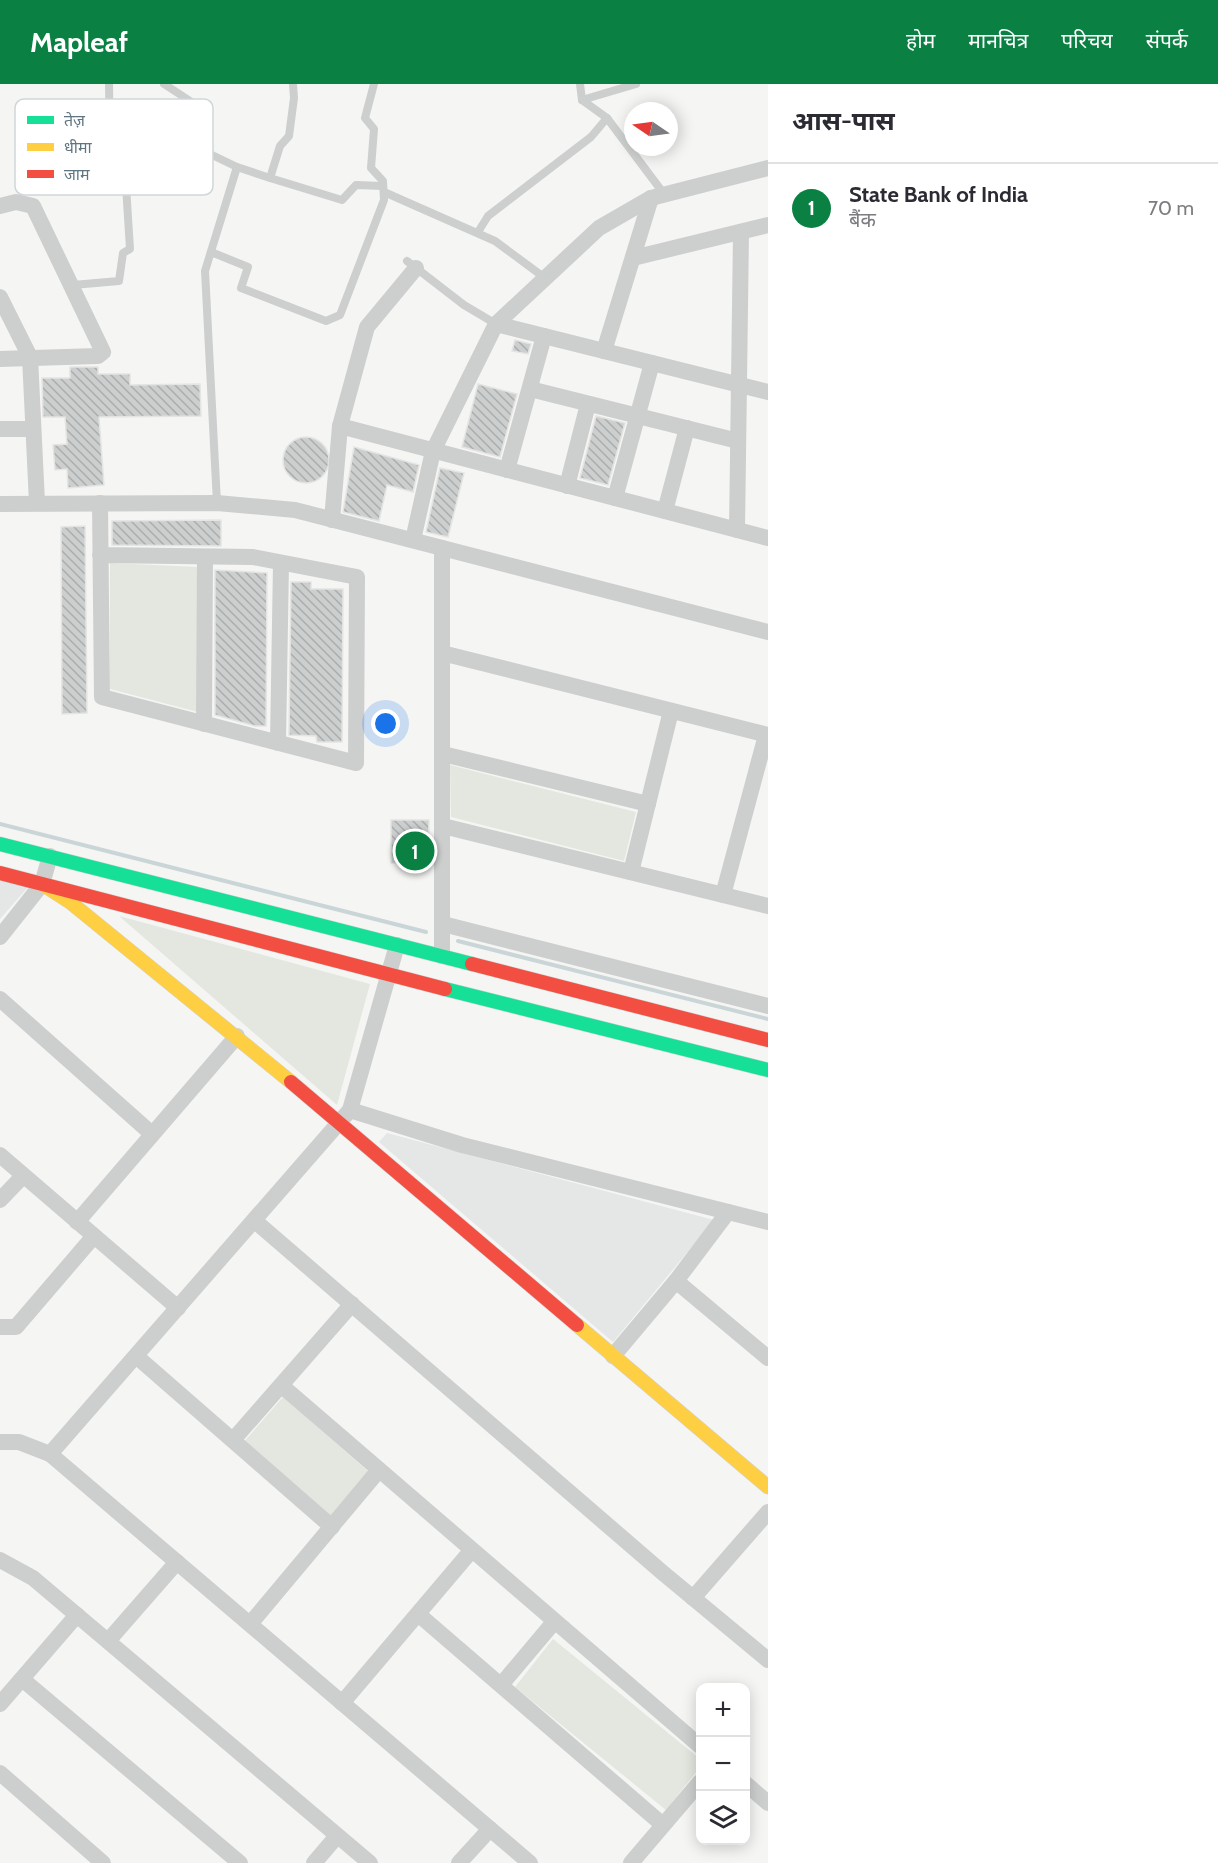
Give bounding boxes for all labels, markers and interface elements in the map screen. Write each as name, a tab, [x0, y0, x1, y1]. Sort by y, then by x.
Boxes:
text: Mapleaf	[30, 25, 128, 59]
text: होम	[906, 28, 935, 53]
text: मानचित्र	[968, 28, 1028, 53]
text: परिचय	[1061, 28, 1113, 53]
text: संपर्क	[1146, 28, 1188, 53]
legend	[15, 99, 213, 195]
north arrow	[624, 102, 678, 156]
text: आस-पास	[792, 105, 895, 137]
text: तेज़	[64, 111, 86, 130]
text: धीमा	[64, 138, 93, 157]
text: जाम	[64, 165, 90, 184]
text: State Bank of India	[849, 181, 1028, 208]
text: 1	[808, 196, 815, 220]
text: 70 m	[1148, 196, 1194, 220]
text: बैंक	[849, 208, 876, 232]
your location	[371, 709, 400, 738]
pin: 1	[396, 828, 434, 873]
map controls	[696, 1683, 750, 1845]
button: +	[696, 1683, 750, 1737]
button: −	[696, 1737, 750, 1791]
button: layers	[696, 1791, 750, 1845]

